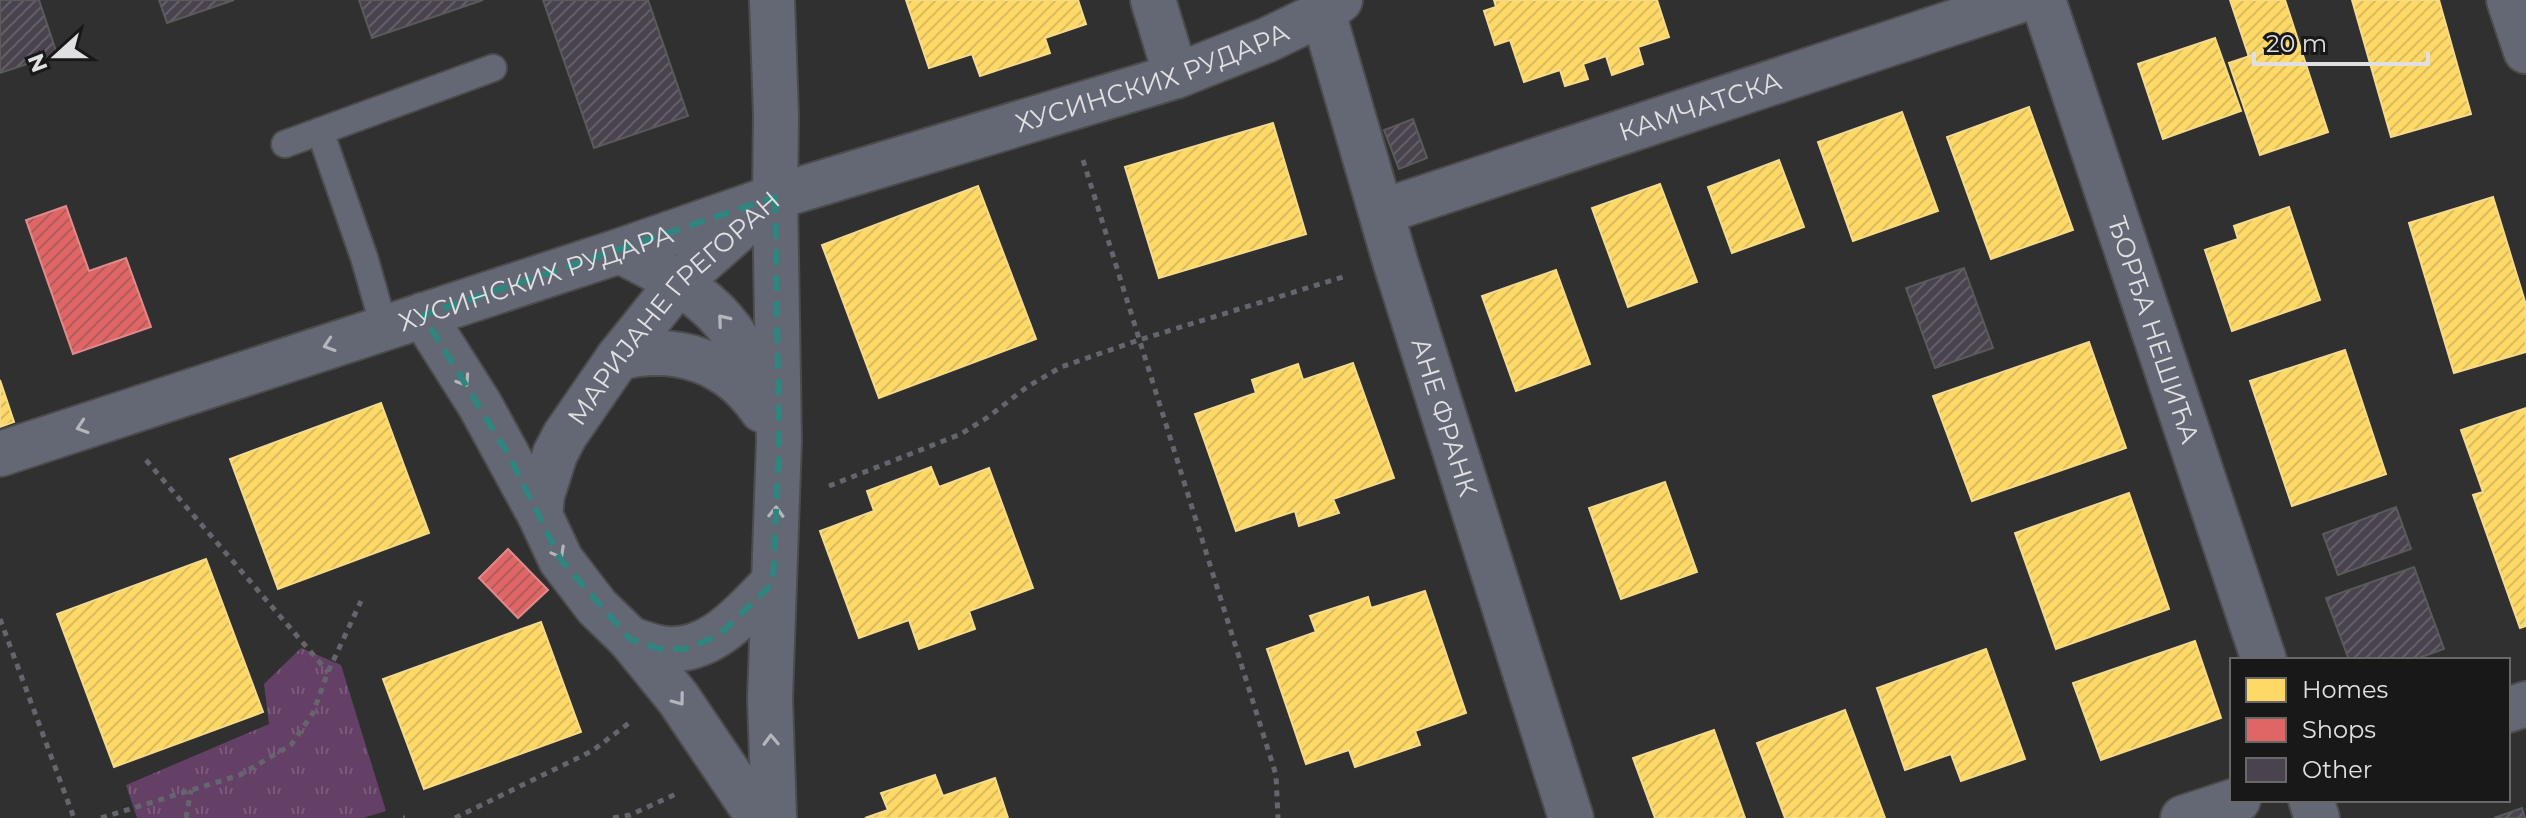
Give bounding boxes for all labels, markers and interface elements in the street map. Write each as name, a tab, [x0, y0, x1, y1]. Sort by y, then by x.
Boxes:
north arrow	[16, 16, 96, 96]
street label: ХУСИНСКИХ РУДАРА	[1011, 16, 1294, 140]
scale bar	[2254, 16, 2428, 66]
text: 20 m	[2266, 29, 2327, 58]
text: N	[22, 50, 54, 76]
street label: КАМЧАТСКА	[1615, 65, 1785, 148]
street label: МАРИЈАНЕ ГРЕГОРАН	[561, 184, 786, 431]
street label: ЂОРЂА НЕШИЋА	[2101, 212, 2206, 448]
street label: ХУСИНСКИХ РУДАРА	[395, 218, 677, 338]
one-way arrow	[718, 314, 733, 329]
street label: АНЕ ФРАНК	[1404, 334, 1484, 501]
one-way arrow	[322, 336, 336, 352]
one-way arrow	[455, 372, 470, 387]
one-way arrow	[75, 417, 89, 433]
one-way arrow	[767, 505, 784, 518]
one-way arrow	[549, 545, 565, 559]
legend	[2230, 658, 2510, 802]
text: Homes	[2302, 675, 2388, 704]
one-way arrow	[669, 691, 683, 705]
text: Shops	[2302, 715, 2376, 744]
one-way arrow	[763, 733, 780, 746]
text: Other	[2302, 755, 2372, 784]

